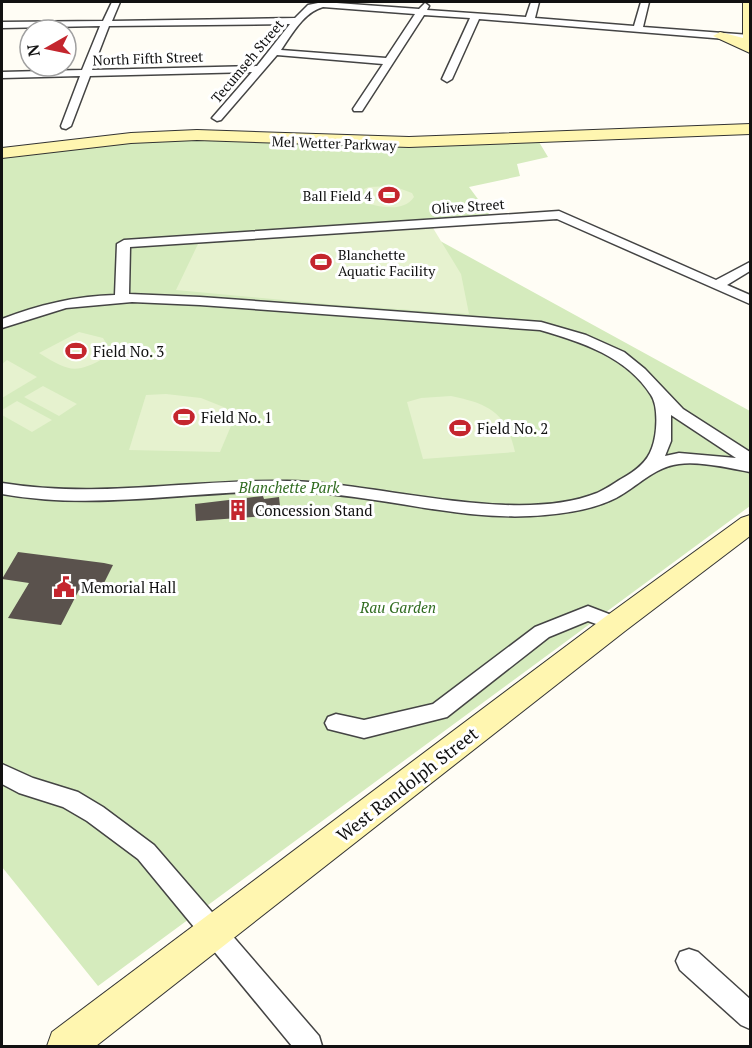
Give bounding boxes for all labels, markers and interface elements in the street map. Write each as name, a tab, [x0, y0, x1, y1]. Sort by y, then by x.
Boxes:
street label: Tecumseh Street	[206, 15, 288, 107]
north arrow	[18, 18, 78, 78]
text: N	[21, 43, 45, 58]
street label: North Fifth Street	[92, 47, 205, 69]
street label: Mel Wetter Parkway	[271, 131, 397, 155]
sports icon: Ball Field 4	[377, 183, 401, 207]
place label: Ball Field 4	[303, 186, 373, 205]
street label: Olive Street	[431, 194, 506, 218]
place label: Blanchette Aquatic Facility	[338, 245, 436, 280]
sports icon: Blanchette Aquatic Facility	[309, 250, 333, 274]
sports icon: Field No. 3	[64, 339, 88, 363]
place label: Field No. 3	[93, 341, 164, 361]
sports icon: Field No. 1	[172, 405, 196, 429]
place label: Field No. 1	[201, 407, 272, 427]
sports icon: Field No. 2	[448, 416, 472, 440]
place label: Field No. 2	[477, 418, 548, 438]
park label: Blanchette Park	[237, 477, 340, 497]
building icon: Concession Stand	[226, 498, 250, 522]
place label: Concession Stand	[255, 500, 373, 520]
public building icon: Memorial Hall	[52, 575, 76, 599]
place label: Memorial Hall	[81, 577, 176, 597]
park label: Rau Garden	[359, 597, 436, 617]
street label: West Randolph Street	[331, 721, 483, 847]

